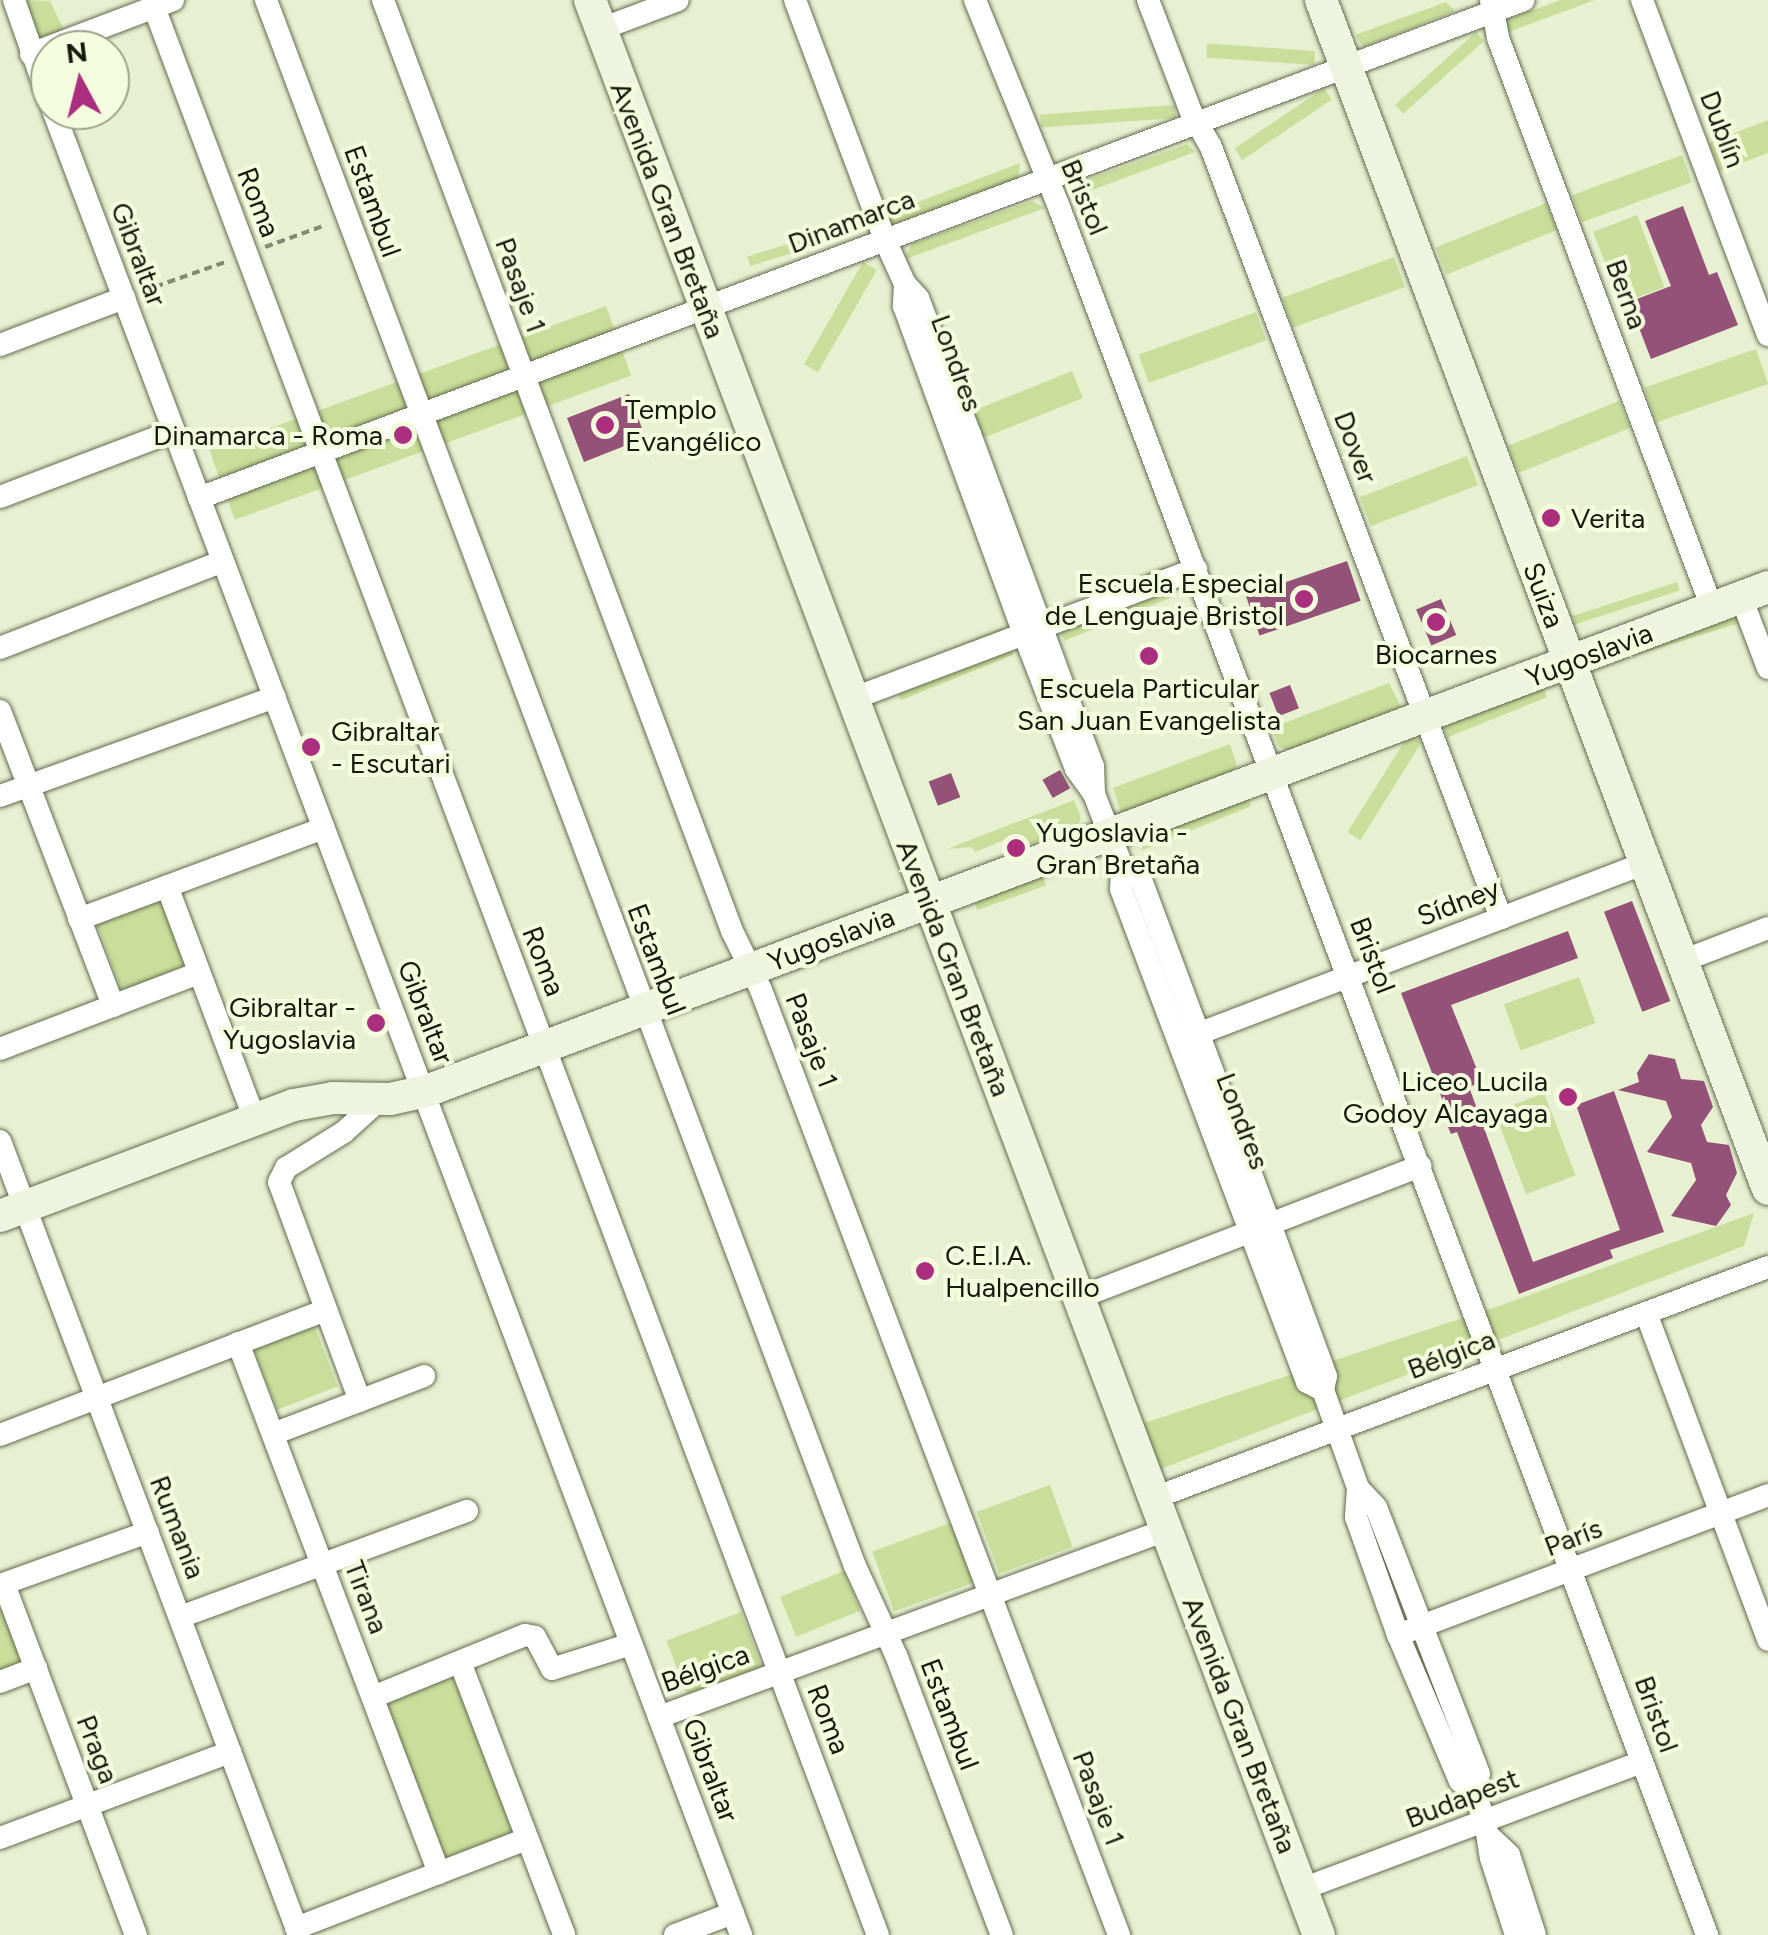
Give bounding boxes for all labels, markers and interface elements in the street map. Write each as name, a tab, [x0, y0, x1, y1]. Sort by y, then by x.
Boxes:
north arrow	[30, 30, 130, 130]
text: N	[64, 34, 89, 70]
street label: Avenida Gran Bretaña	[604, 77, 732, 343]
street label: Dublín	[1693, 86, 1753, 172]
street label: Estambul	[337, 141, 409, 261]
street label: Bristol	[1054, 154, 1116, 240]
street label: Roma	[230, 162, 288, 242]
street label: Dinamarca	[783, 182, 919, 260]
street label: Gibraltar	[104, 197, 174, 311]
street label: Pasaje 1	[488, 233, 554, 337]
street label: Berna	[1599, 255, 1655, 333]
street label: Londres	[924, 310, 990, 416]
place label: Templo Evangélico	[625, 392, 762, 458]
street label: Dover	[1327, 406, 1385, 488]
marker: Templo Evangélico	[594, 414, 616, 436]
place label: Dinamarca - Roma	[153, 418, 383, 452]
marker: Dinamarca - Roma	[392, 424, 414, 446]
place label: Verita	[1571, 501, 1645, 535]
marker: Verita	[1540, 507, 1562, 529]
street label: Suiza	[1516, 558, 1572, 632]
place label: Escuela Especial de Lenguaje Bristol	[1045, 566, 1284, 632]
marker: Escuela Especial de Lenguaje Bristol	[1293, 588, 1315, 610]
marker: Biocarnes	[1425, 611, 1447, 633]
street label: Yugoslavia	[1521, 615, 1657, 695]
place label: Biocarnes	[1375, 637, 1497, 671]
marker: Escuela Particular San Juan Evangelista	[1138, 645, 1160, 667]
place label: Escuela Particular San Juan Evangelista	[1017, 671, 1281, 737]
place label: Gibraltar - Escutari	[331, 714, 451, 780]
marker: Gibraltar - Escutari	[300, 736, 322, 758]
place label: Yugoslavia - Gran Bretaña	[1036, 815, 1200, 881]
street label: Avenida Gran Bretaña	[890, 835, 1018, 1101]
marker: Yugoslavia - Gran Bretaña	[1005, 837, 1027, 859]
street label: Sídney	[1412, 871, 1504, 933]
street label: Estambul	[620, 899, 694, 1019]
street label: Yugoslavia	[763, 899, 899, 979]
street label: Bristol	[1343, 912, 1403, 998]
street label: Roma	[515, 921, 573, 1001]
street label: Gibraltar	[391, 955, 461, 1069]
street label: Pasaje 1	[779, 988, 845, 1092]
place label: Gibraltar - Yugoslavia	[223, 990, 356, 1056]
marker: Gibraltar - Yugoslavia	[365, 1012, 387, 1034]
place label: Liceo Lucila Godoy Alcayaga	[1343, 1064, 1548, 1130]
street label: Londres	[1209, 1068, 1277, 1174]
marker: Liceo Lucila Godoy Alcayaga	[1557, 1086, 1579, 1108]
place label: C.E.I.A. Hualpencillo	[945, 1238, 1100, 1304]
marker: C.E.I.A. Hualpencillo	[914, 1260, 936, 1282]
street label: Bélgica	[1403, 1322, 1499, 1386]
street label: Rumania	[143, 1471, 213, 1583]
street label: París	[1539, 1511, 1607, 1563]
street label: Tirana	[338, 1556, 396, 1638]
street label: Avenida Gran Bretaña	[1176, 1592, 1304, 1858]
street label: Bélgica	[657, 1637, 753, 1699]
street label: Estambul	[913, 1654, 987, 1774]
street label: Bristol	[1628, 1671, 1686, 1757]
street label: Roma	[800, 1679, 858, 1759]
street label: Praga	[70, 1710, 126, 1788]
street label: Gibraltar	[676, 1713, 746, 1827]
street label: Pasaje 1	[1066, 1746, 1132, 1850]
street label: Budapest	[1400, 1761, 1524, 1835]

